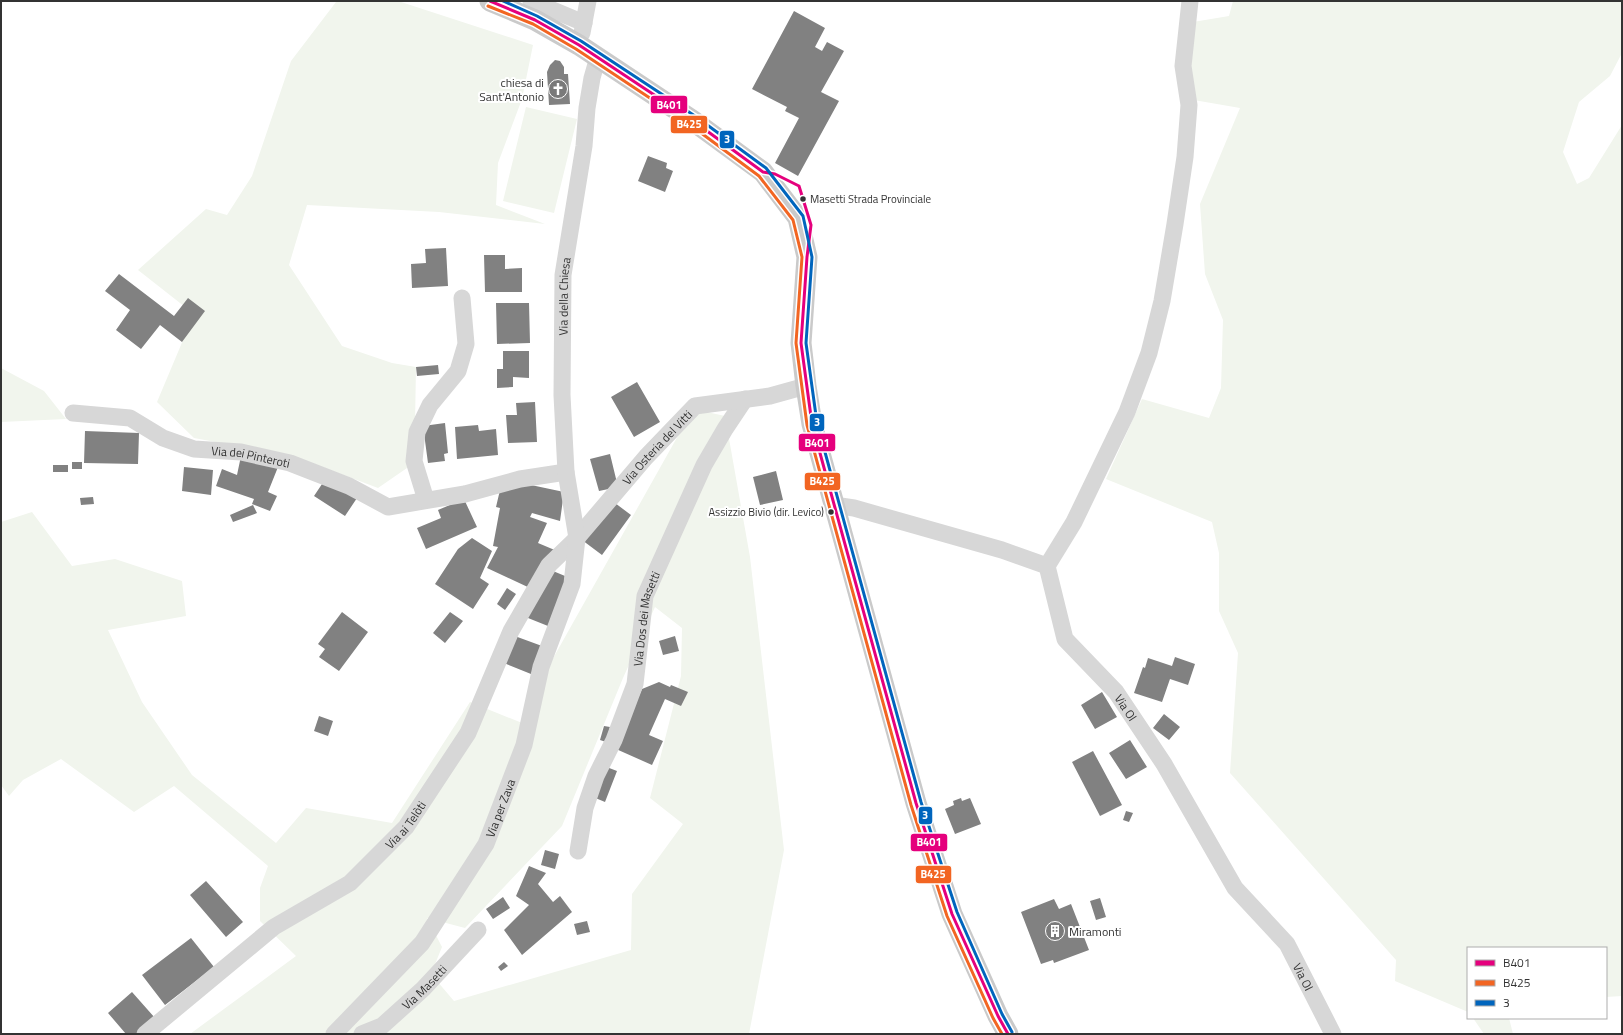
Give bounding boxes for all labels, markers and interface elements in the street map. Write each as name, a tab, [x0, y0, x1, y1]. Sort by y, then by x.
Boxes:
place label: chiesa di Sant'Antonio	[479, 73, 544, 106]
church icon: chiesa di Sant'Antonio	[547, 78, 569, 100]
line badge: B401	[650, 95, 688, 114]
text: B401	[656, 97, 682, 113]
line badge: B425	[670, 115, 708, 134]
text: B425	[676, 116, 702, 132]
line badge: 3	[719, 130, 735, 149]
text: 3	[724, 131, 730, 147]
place label: Masetti Strada Provinciale	[810, 191, 932, 207]
marker: Masetti Strada Provinciale	[798, 194, 808, 204]
street label: Via della Chiesa	[553, 256, 575, 335]
street label: Via Osteria del Vitti	[617, 405, 696, 489]
line badge: 3	[809, 413, 825, 432]
text: 3	[814, 414, 820, 430]
line badge: B401	[798, 433, 836, 452]
text: B401	[804, 435, 830, 451]
street label: Via dei Pinteroti	[211, 441, 292, 472]
line badge: B425	[804, 472, 841, 491]
text: B425	[809, 473, 835, 489]
place label: Assizzio Bivio (dir. Levico)	[708, 504, 824, 520]
marker: Assizzio Bivio (dir. Levico)	[826, 507, 836, 517]
street label: Via Dos dei Masetti	[628, 568, 665, 667]
street label: Via Ol	[1110, 690, 1142, 725]
street label: Via per Zava	[480, 776, 520, 840]
street label: Via ai Telòti	[380, 797, 430, 853]
line badge: 3	[918, 806, 933, 825]
text: 3	[922, 807, 928, 823]
line badge: B401	[910, 833, 948, 852]
text: B401	[916, 834, 942, 850]
line badge: B425	[915, 865, 952, 884]
text: B425	[920, 866, 946, 882]
building icon: Miramonti	[1044, 920, 1066, 942]
place label: Miramonti	[1069, 922, 1122, 941]
legend	[1467, 947, 1607, 1019]
text: B401	[1503, 953, 1531, 972]
street label: Via Ol	[1289, 959, 1319, 994]
street label: Via Masetti	[397, 960, 451, 1014]
text: B425	[1503, 973, 1531, 992]
text: 3	[1503, 993, 1510, 1012]

